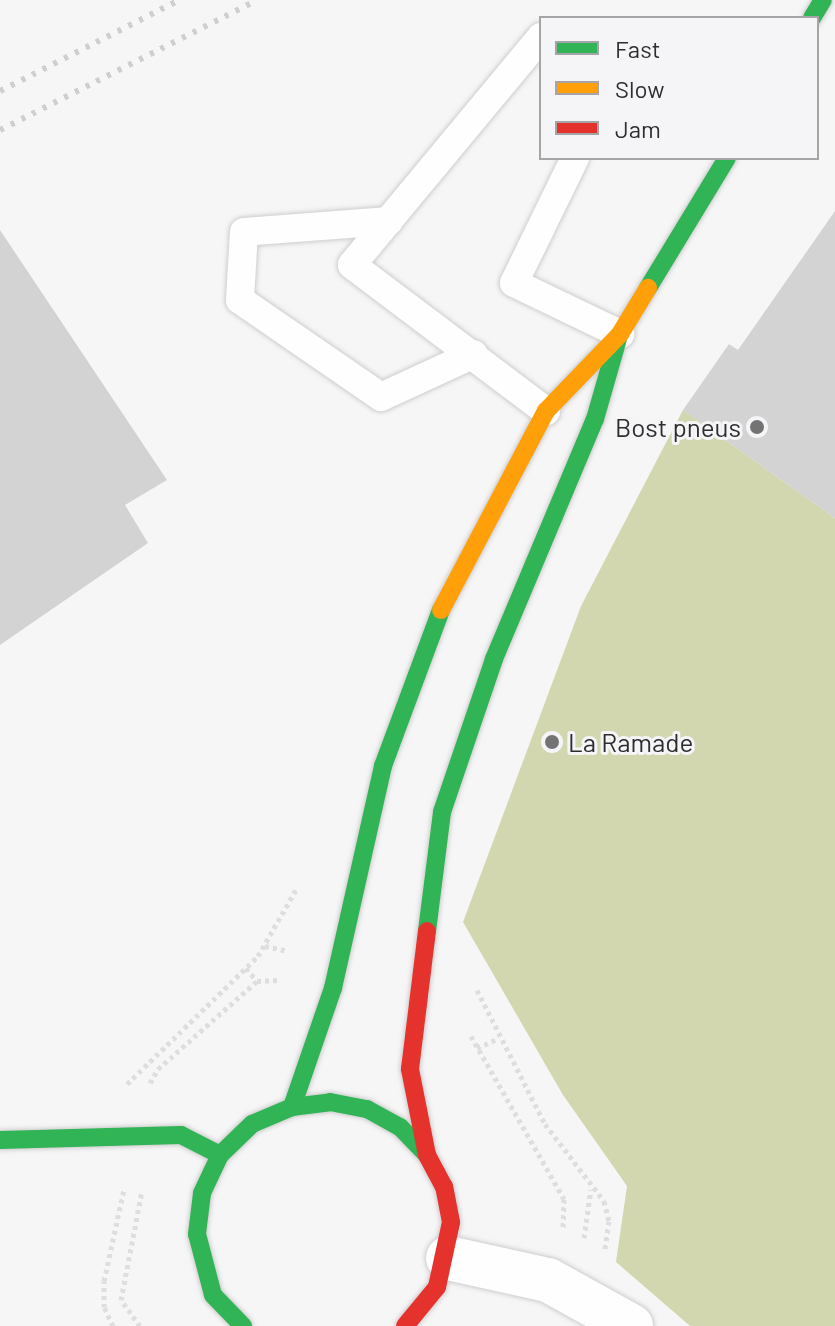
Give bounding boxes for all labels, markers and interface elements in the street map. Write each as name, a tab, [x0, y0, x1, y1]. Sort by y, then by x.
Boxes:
legend	[539, 16, 819, 160]
text: Fast	[615, 34, 660, 63]
text: Slow	[615, 74, 664, 103]
text: Jam	[615, 114, 661, 143]
place label: Bost pneus	[615, 411, 741, 443]
marker: Bost pneus	[748, 418, 766, 436]
place label: La Ramade	[568, 726, 693, 758]
marker: La Ramade	[543, 733, 561, 751]

